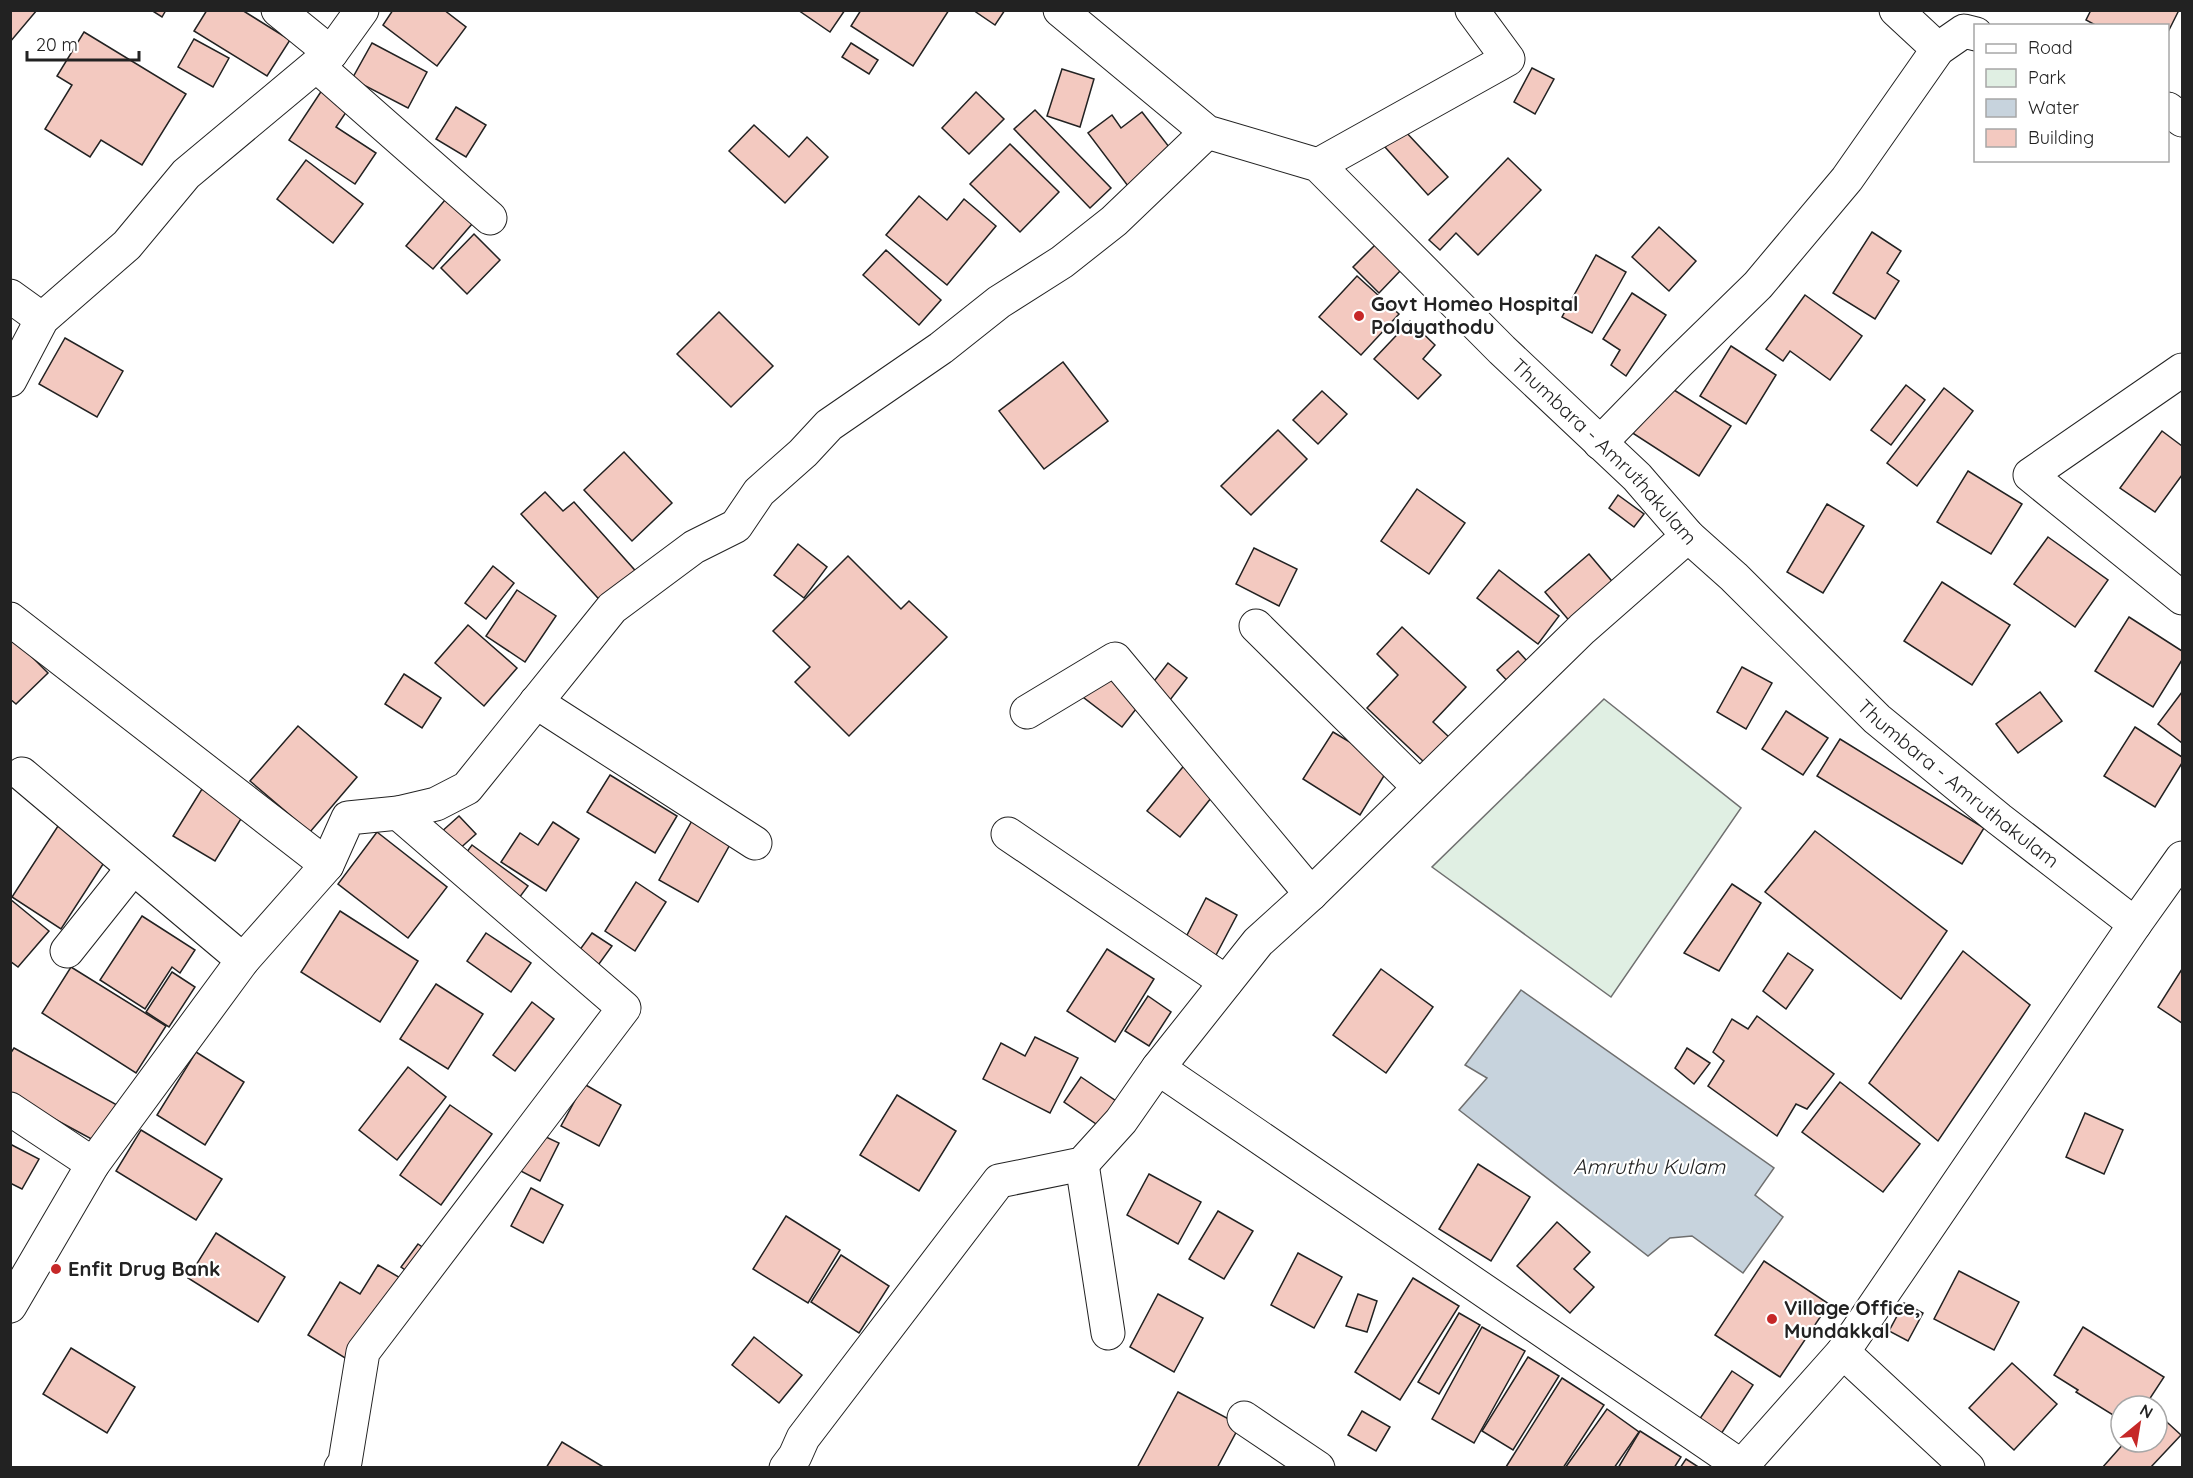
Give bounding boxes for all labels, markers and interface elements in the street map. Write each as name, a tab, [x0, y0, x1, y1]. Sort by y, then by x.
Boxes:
scale bar	[27, 24, 140, 62]
legend	[1974, 24, 2169, 162]
text: 20 m	[36, 33, 78, 56]
text: Road	[2028, 36, 2073, 59]
text: Park	[2028, 66, 2066, 89]
text: Water	[2028, 96, 2079, 119]
text: Building	[2028, 126, 2094, 149]
place label: Govt Homeo Hospital Polayathodu	[1371, 291, 1578, 339]
marker: Govt Homeo Hospital Polayathodu	[1352, 309, 1366, 323]
street label: Thumbara - Amruthakulam	[1507, 353, 1703, 550]
street label: Thumbara - Amruthakulam	[1852, 694, 2064, 873]
water label: Amruthu Kulam	[1573, 1153, 1726, 1179]
place label: Enfit Drug Bank	[68, 1256, 220, 1281]
marker: Enfit Drug Bank	[49, 1262, 63, 1276]
place label: Village Office, Mundakkal	[1784, 1295, 1920, 1343]
marker: Village Office, Mundakkal	[1765, 1312, 1779, 1326]
north arrow	[2109, 1394, 2169, 1454]
text: N	[2136, 1399, 2157, 1423]

